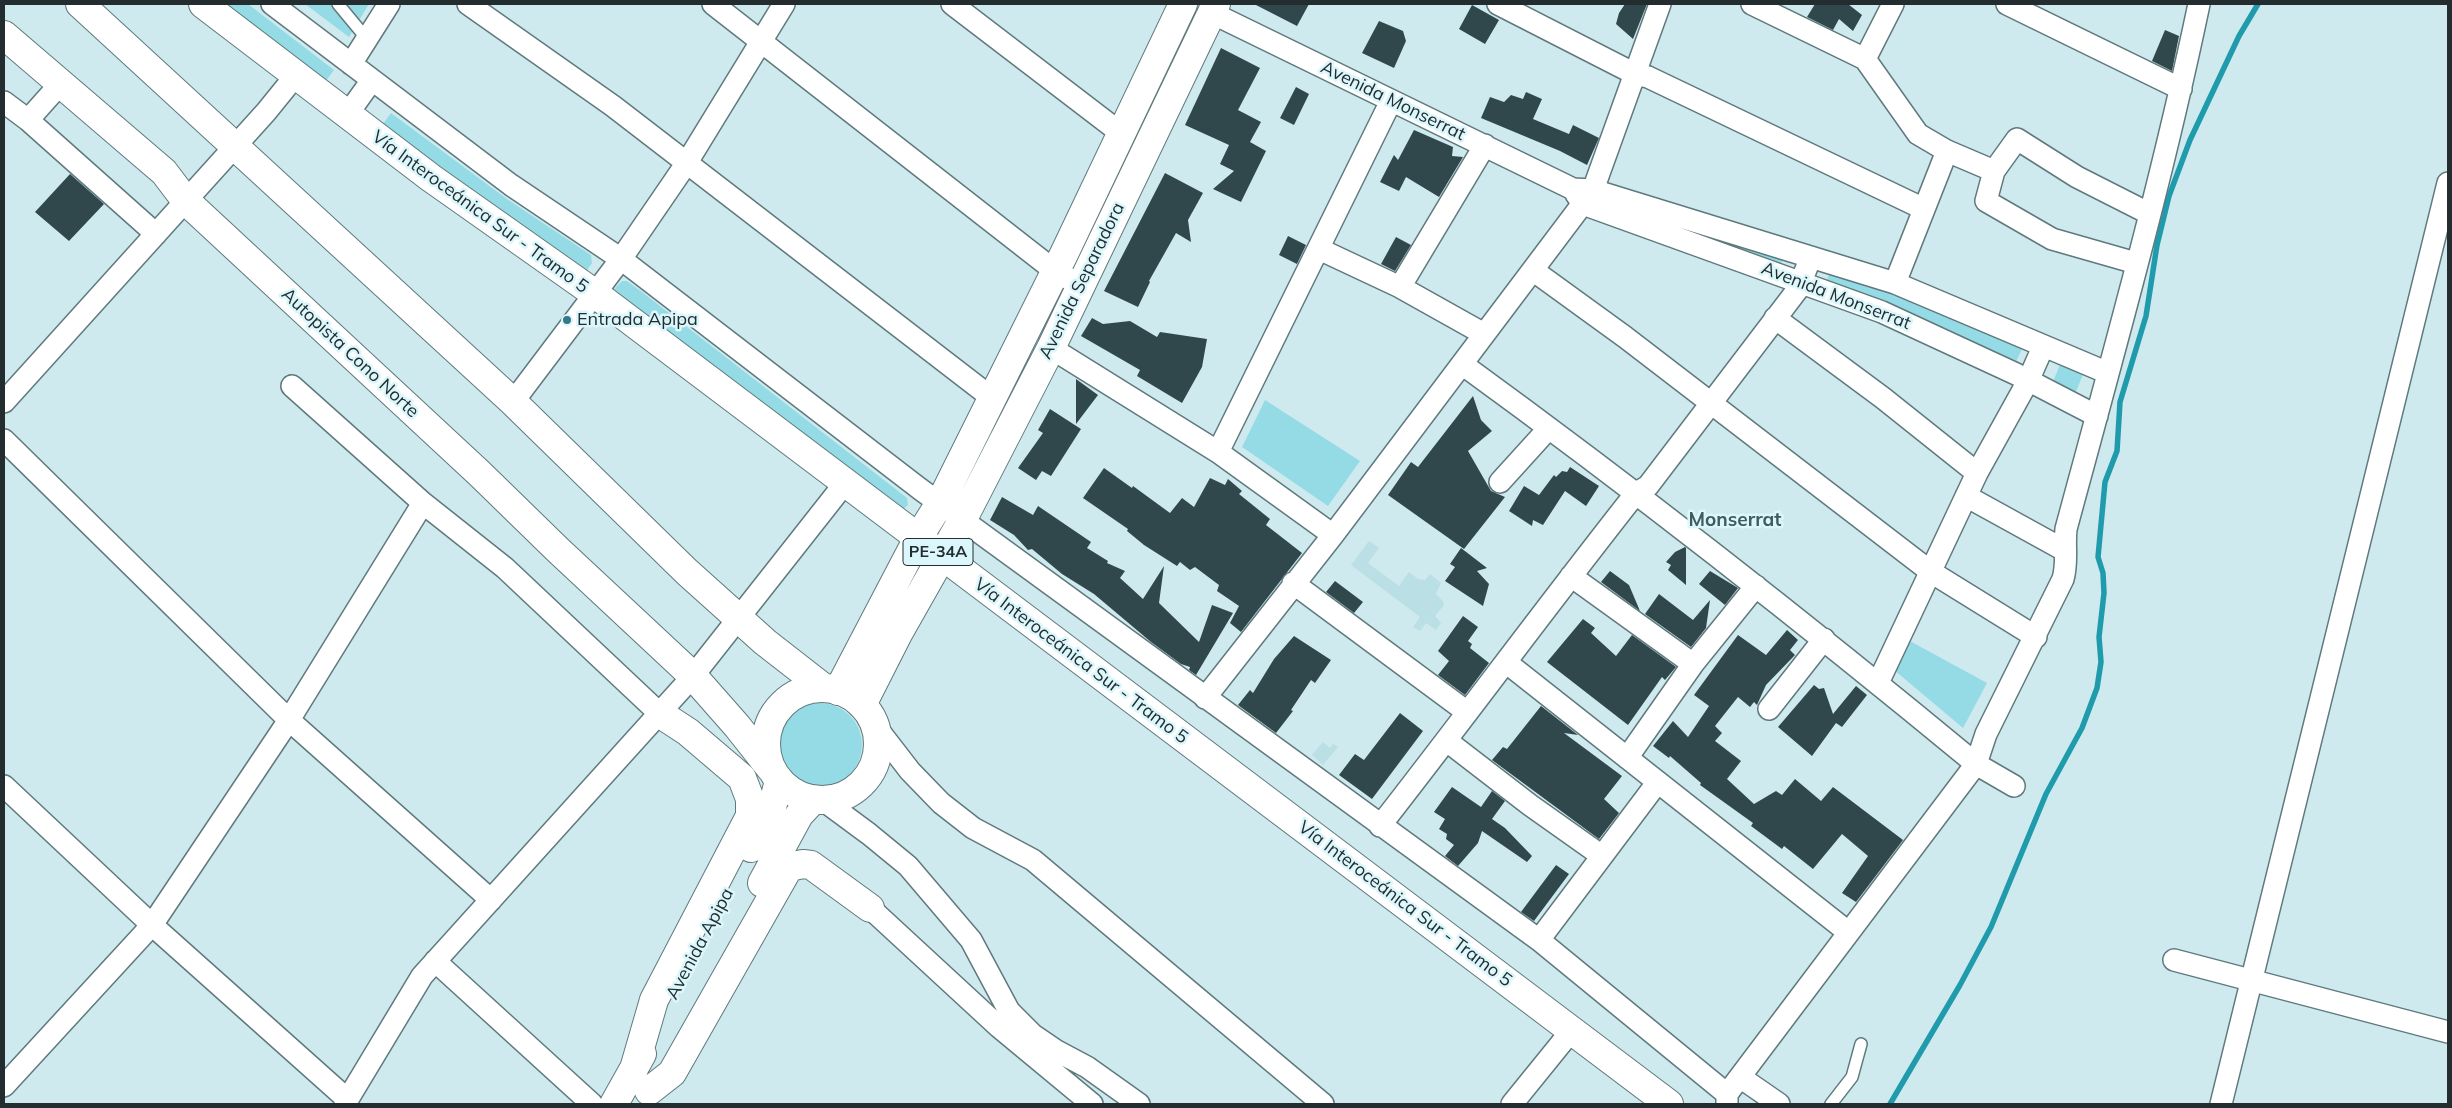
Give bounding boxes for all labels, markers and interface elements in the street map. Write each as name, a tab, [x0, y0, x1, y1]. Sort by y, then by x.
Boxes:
street label: Avenida Monserrat	[1317, 57, 1469, 145]
street label: Vía Interoceánica Sur - Tramo 5	[368, 126, 592, 298]
street label: Avenida Separadora	[1035, 199, 1129, 363]
street label: Avenida Monserrat	[1758, 258, 1914, 334]
street label: Autopista Cono Norte	[277, 284, 423, 422]
place label: Entrada Apipa	[577, 309, 698, 331]
marker: Entrada Apipa	[561, 314, 573, 326]
district label: Monserrat	[1689, 509, 1781, 531]
road number: PE-34A	[903, 538, 973, 566]
street label: Vía Interoceánica Sur - Tramo 5	[970, 573, 1192, 749]
street label: Vía Interoceánica Sur - Tramo 5	[1294, 816, 1516, 992]
street label: Avenida Apipa	[662, 885, 738, 1003]

